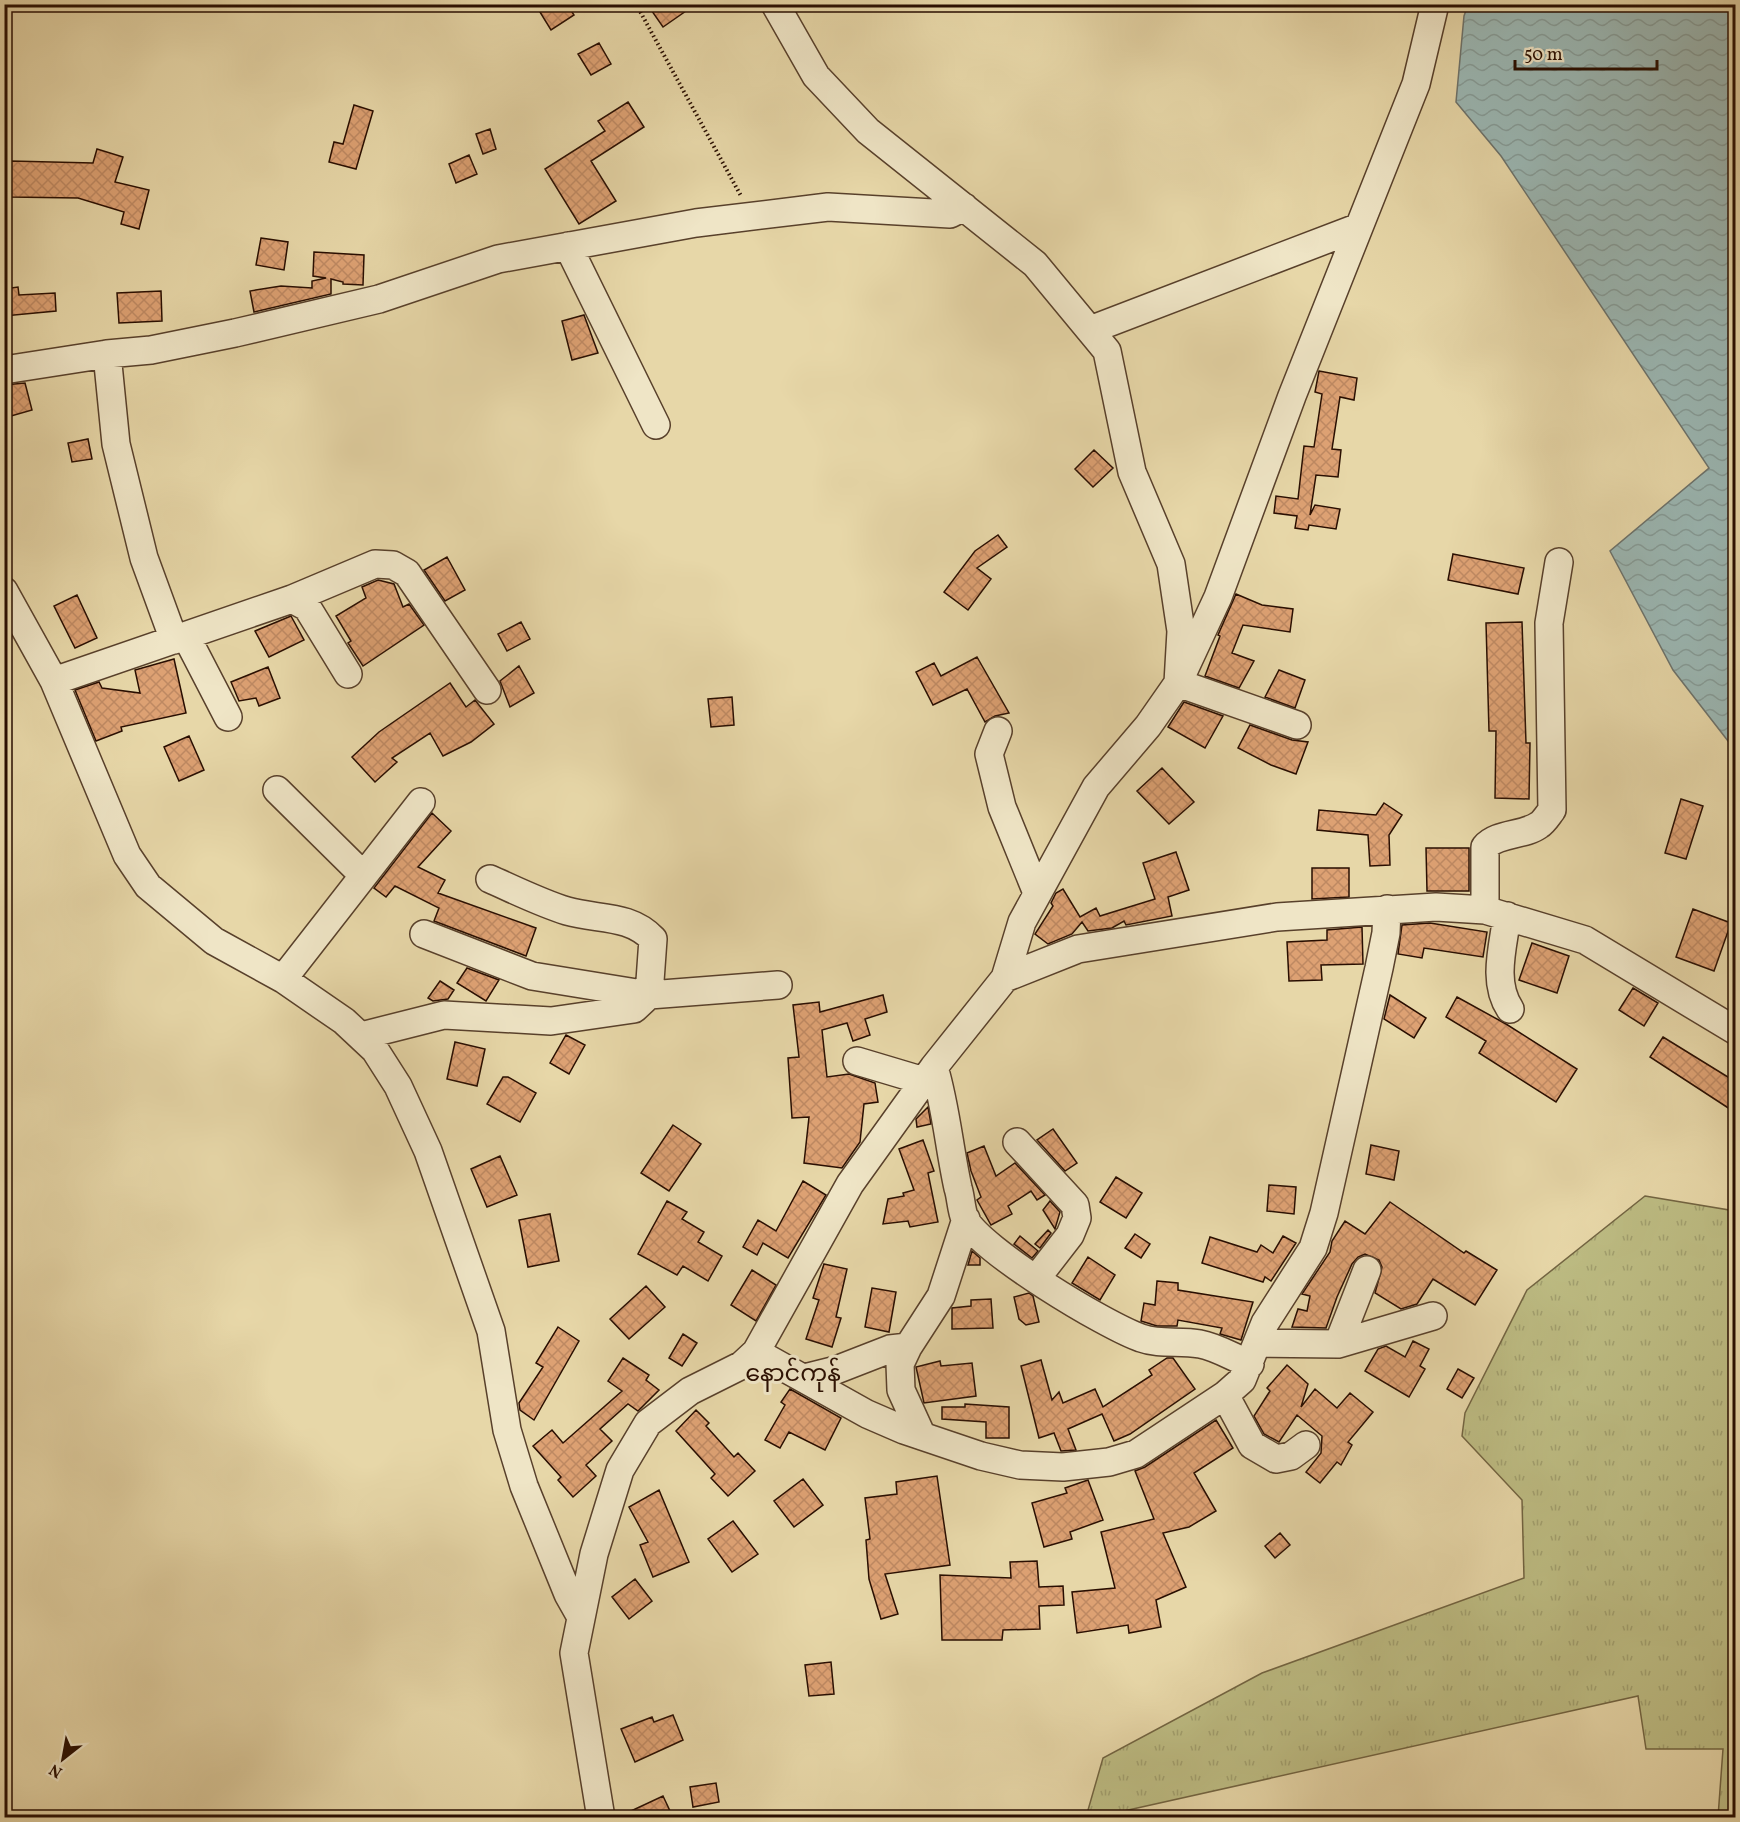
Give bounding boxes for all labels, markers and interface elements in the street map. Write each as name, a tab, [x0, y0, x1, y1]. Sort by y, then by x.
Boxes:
scale bar	[1515, 33, 1658, 71]
text: 50 m	[1524, 43, 1563, 68]
district label: နောင်ကုန်	[745, 1357, 841, 1392]
north arrow	[33, 1729, 93, 1789]
text: N	[45, 1758, 67, 1783]

